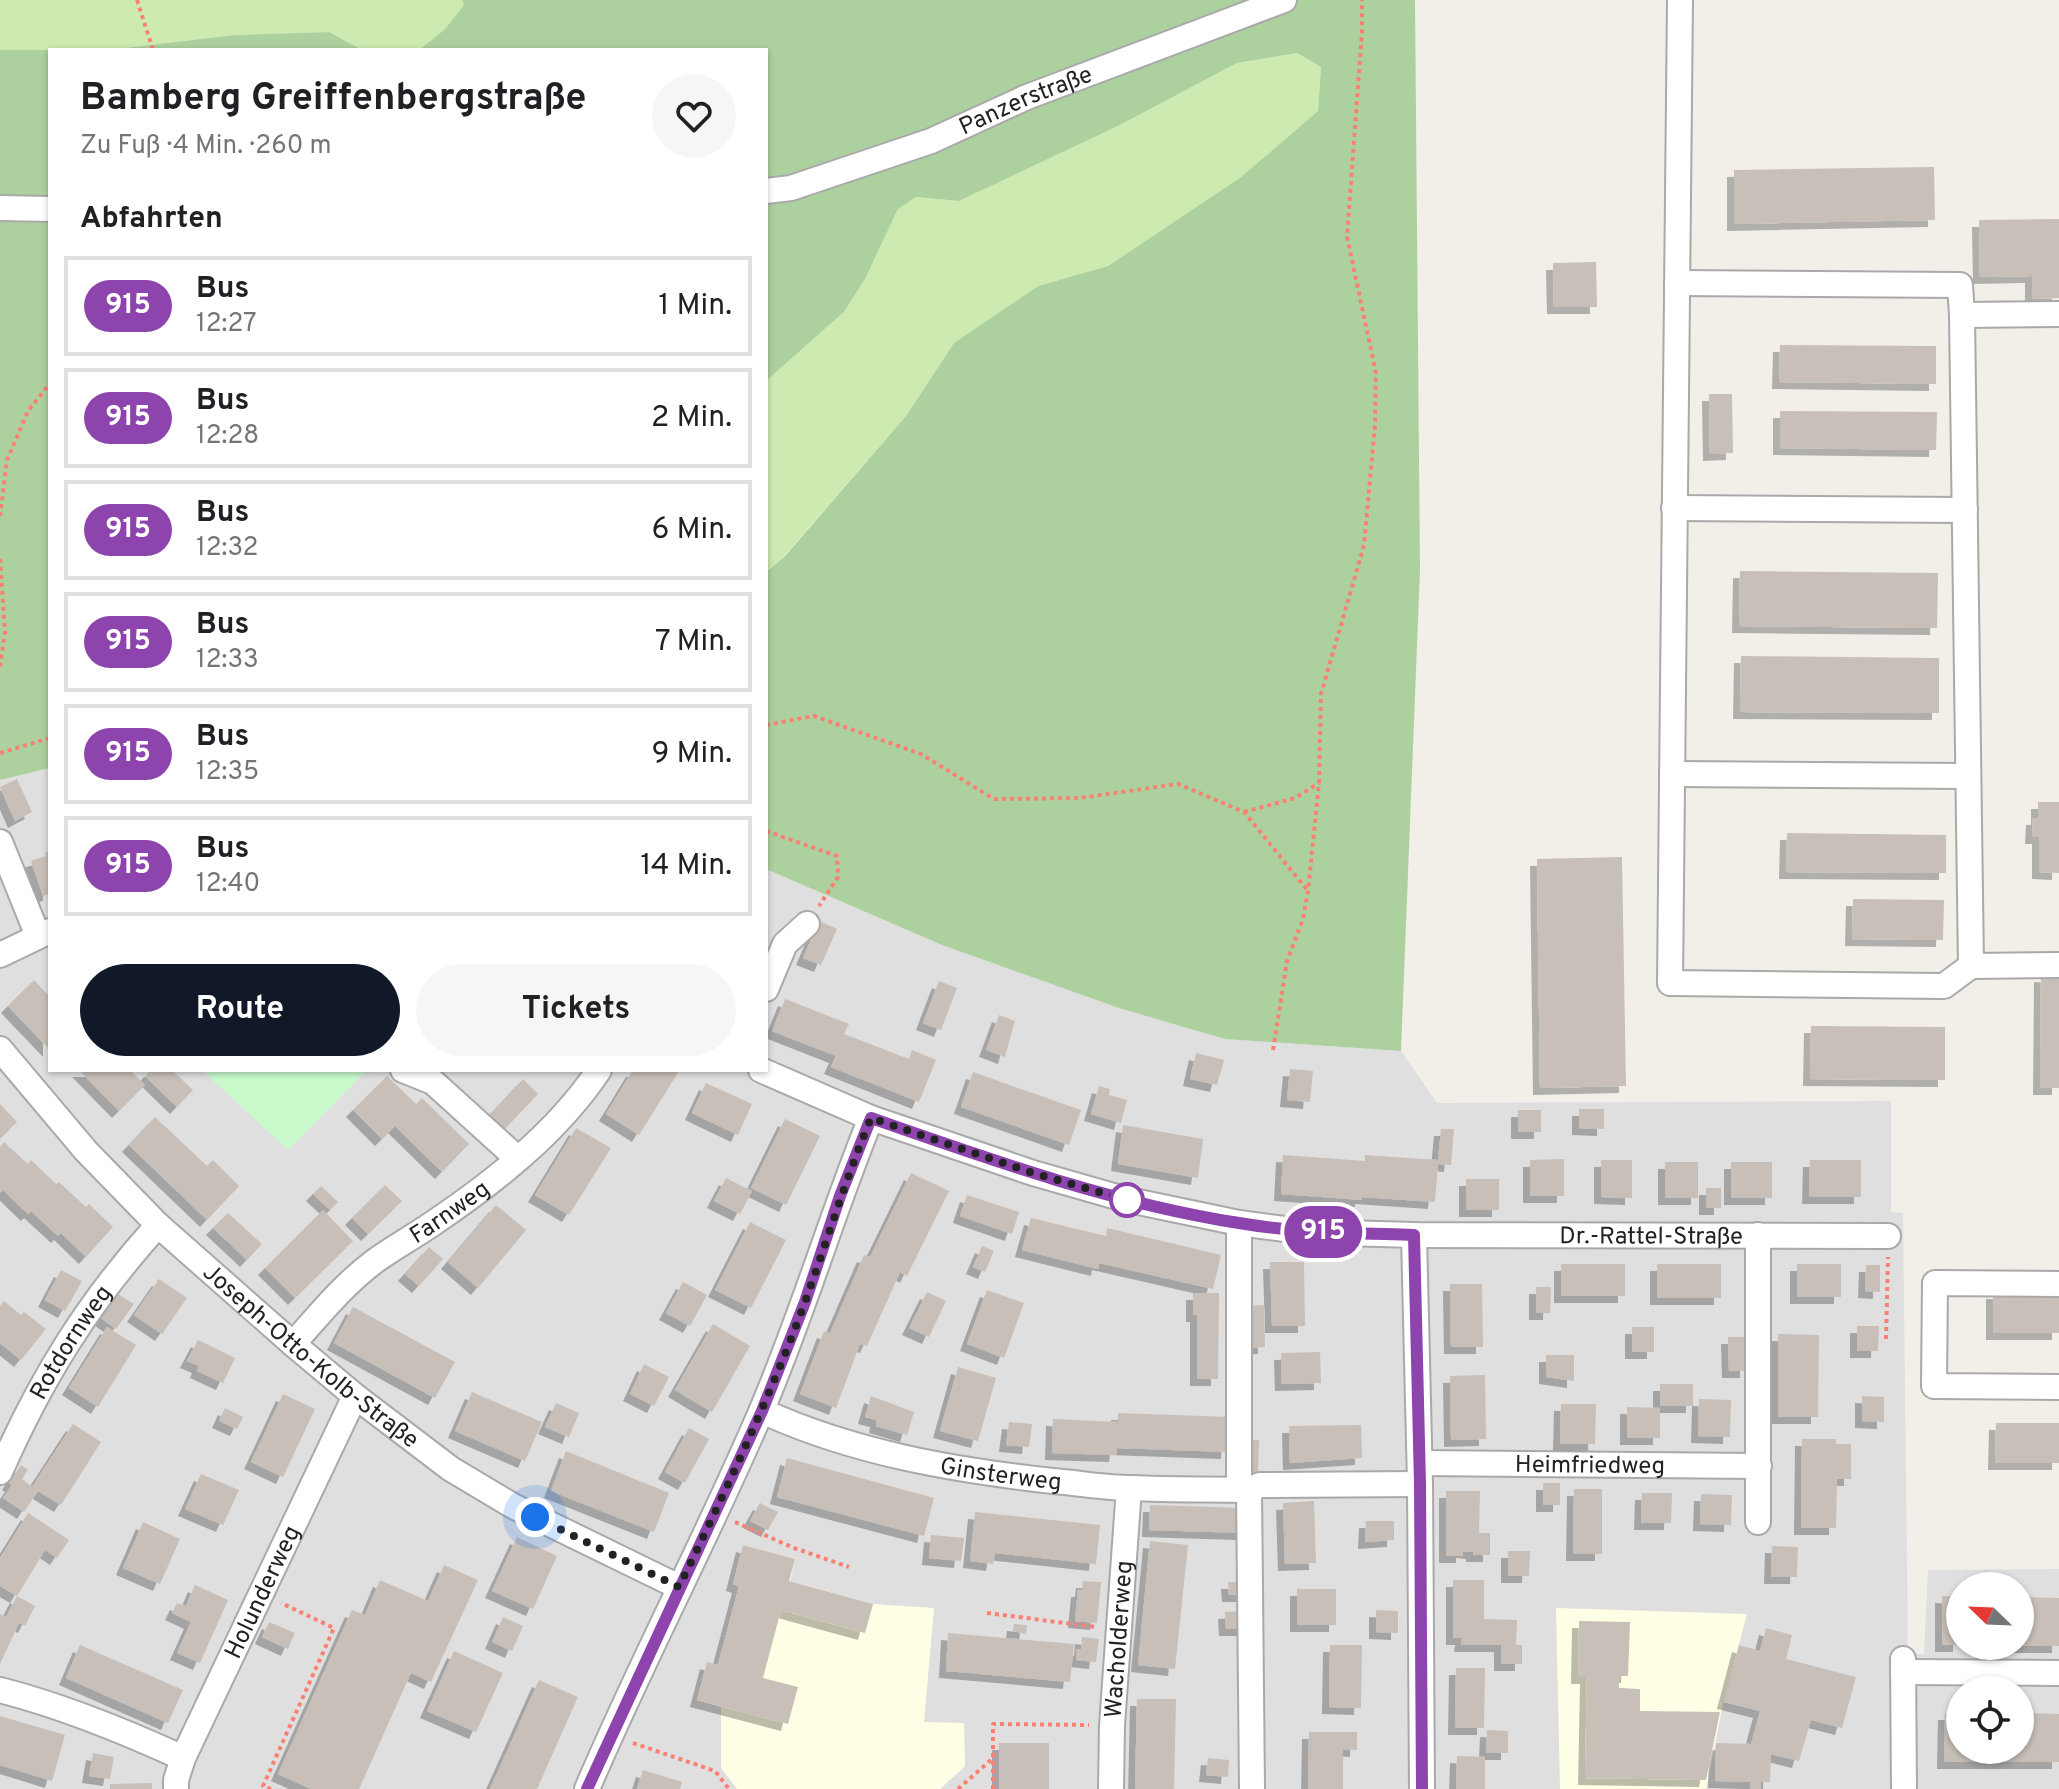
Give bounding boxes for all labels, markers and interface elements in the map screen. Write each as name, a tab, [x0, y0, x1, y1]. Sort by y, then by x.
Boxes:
street label: Panzerstraße	[955, 61, 1097, 143]
button: heart	[652, 74, 736, 158]
text: Bamberg Greiffenbergstraße	[80, 75, 587, 124]
text: Zu Fuß · 4 Min. · 260 m	[80, 130, 332, 163]
text: Abfahrten	[80, 201, 223, 238]
text: Bus	[196, 271, 249, 308]
text: 915	[105, 288, 151, 324]
text: 1 Min.	[658, 288, 732, 325]
text: 12:27	[196, 308, 257, 341]
text: Bus	[196, 383, 249, 420]
text: 915	[105, 400, 151, 436]
text: 2 Min.	[651, 400, 732, 437]
text: 12:28	[196, 420, 259, 453]
text: Bus	[196, 495, 249, 532]
text: 915	[105, 512, 151, 548]
text: 6 Min.	[651, 512, 732, 549]
text: 12:32	[196, 532, 259, 565]
text: Bus	[196, 607, 249, 644]
text: 915	[105, 624, 151, 660]
text: 7 Min.	[655, 624, 732, 661]
text: 12:33	[196, 644, 259, 677]
text: Bus	[196, 719, 249, 756]
text: 915	[105, 736, 151, 772]
text: 9 Min.	[651, 736, 732, 773]
text: 12:35	[196, 756, 259, 789]
text: Bus	[196, 831, 249, 868]
text: 915	[105, 848, 151, 884]
text: 14 Min.	[640, 848, 732, 885]
text: 12:40	[196, 868, 260, 901]
button: Route	[80, 964, 400, 1056]
button: Tickets	[416, 964, 736, 1056]
street label: Farnweg	[405, 1175, 496, 1252]
unlabelled marker	[1110, 1183, 1144, 1217]
line badge: 915	[1277, 1206, 1369, 1258]
text: 915	[1300, 1214, 1346, 1250]
street label: Dr.-Rattel-Straße	[1559, 1222, 1743, 1253]
street label: Joseph-Otto-Kolb-Straße	[195, 1258, 424, 1456]
street label: Rotdornweg	[25, 1280, 120, 1406]
street label: Heimfriedweg	[1515, 1451, 1665, 1482]
street label: Ginsterweg	[937, 1452, 1063, 1499]
your location	[515, 1497, 555, 1537]
street label: Holunderweg	[219, 1521, 308, 1664]
street label: Wacholderweg	[1100, 1560, 1141, 1719]
north arrow	[1946, 1572, 2034, 1660]
map controls	[1946, 1572, 2034, 1764]
button: locate	[1946, 1676, 2034, 1764]

